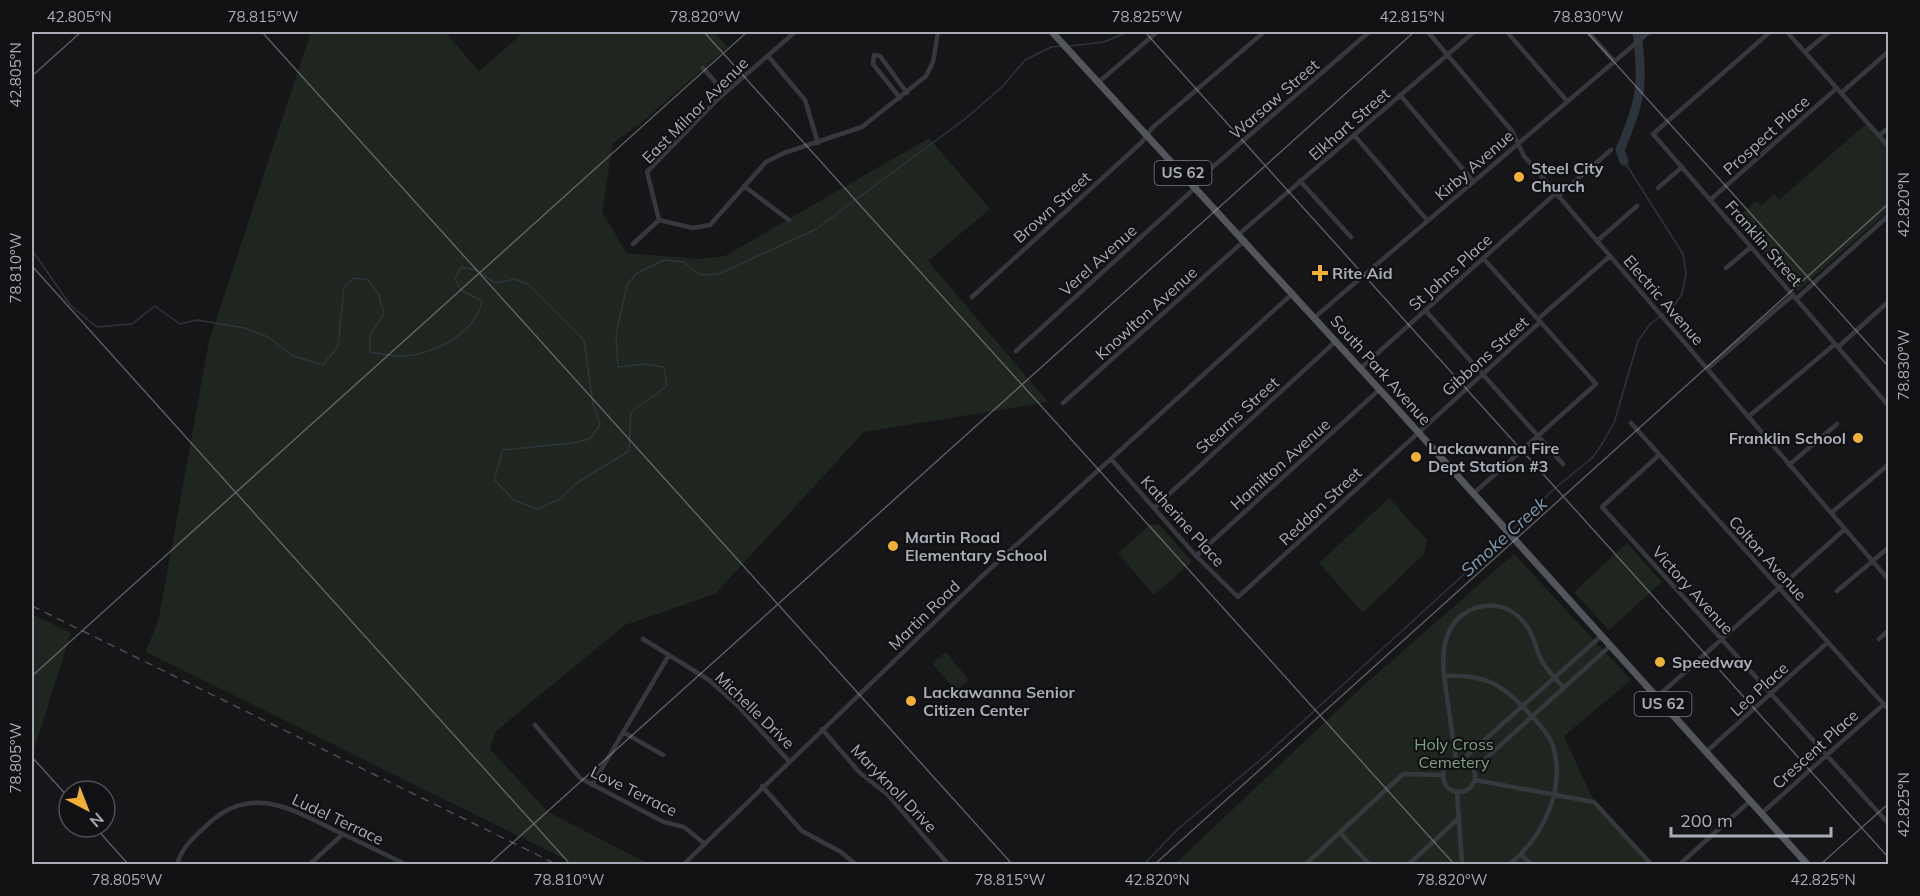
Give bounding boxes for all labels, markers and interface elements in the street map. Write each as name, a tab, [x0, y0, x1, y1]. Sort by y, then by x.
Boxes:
text: 42.805°N	[46, 7, 112, 26]
text: 78.815°W	[228, 7, 299, 26]
text: 78.820°W	[670, 7, 741, 26]
text: 78.825°W	[1112, 7, 1183, 26]
text: 42.815°N	[1379, 7, 1445, 26]
text: 78.830°W	[1553, 7, 1624, 26]
text: 42.805°N	[6, 42, 25, 108]
street label: East Milnor Avenue	[638, 53, 752, 167]
street label: Warsaw Street	[1225, 54, 1323, 143]
street label: Elkhart Street	[1304, 83, 1394, 165]
street label: Prospect Place	[1719, 91, 1813, 179]
street label: Kirby Avenue	[1431, 125, 1517, 205]
place label: Steel City Church	[1531, 158, 1604, 196]
road number: US 62	[1154, 161, 1212, 185]
street label: Brown Street	[1009, 167, 1095, 247]
marker: Steel City Church	[1512, 170, 1526, 184]
text: 42.820°N	[1894, 172, 1913, 238]
street label: Franklin Street	[1721, 196, 1807, 290]
street label: Verel Avenue	[1055, 220, 1141, 300]
street label: St Johns Place	[1404, 229, 1496, 315]
text: 78.810°W	[6, 232, 25, 303]
street label: Electric Avenue	[1619, 251, 1709, 349]
street label: Knowlton Avenue	[1091, 262, 1201, 364]
place label: Rite Aid	[1332, 263, 1393, 283]
marker: Rite Aid	[1313, 266, 1327, 280]
street label: South Park Avenue	[1326, 311, 1436, 429]
street label: Gibbons Street	[1438, 312, 1533, 400]
text: 78.830°W	[1894, 329, 1913, 400]
street label: Stearns Street	[1191, 372, 1283, 458]
street label: Hamilton Avenue	[1226, 414, 1334, 514]
place label: Franklin School	[1729, 428, 1846, 448]
marker: Franklin School	[1851, 431, 1865, 445]
place label: Lackawanna Fire Dept Station #3	[1428, 438, 1560, 476]
marker: Lackawanna Fire Dept Station #3	[1409, 450, 1423, 464]
street label: Reddon Street	[1275, 462, 1366, 549]
street label: Katherine Place	[1137, 471, 1229, 571]
water label: Smoke Creek	[1456, 491, 1552, 581]
street label: Colton Avenue	[1725, 511, 1811, 605]
place label: Martin Road Elementary School	[905, 527, 1047, 565]
marker: Martin Road Elementary School	[886, 539, 900, 553]
street label: Victory Avenue	[1648, 542, 1738, 638]
street label: Martin Road	[884, 576, 964, 654]
place label: Speedway	[1672, 652, 1753, 672]
marker: Speedway	[1653, 655, 1667, 669]
street label: Leo Place	[1726, 658, 1792, 720]
street label: Michelle Drive	[711, 667, 799, 753]
place label: Lackawanna Senior Citizen Center	[923, 682, 1075, 720]
road number: US 62	[1634, 692, 1692, 716]
marker: Lackawanna Senior Citizen Center	[904, 694, 918, 708]
street label: Crescent Place	[1768, 705, 1862, 793]
text: 78.805°W	[6, 722, 25, 793]
park label: Holy Cross Cemetery	[1414, 734, 1494, 772]
street label: Maryknoll Drive	[847, 740, 941, 836]
street label: Love Terrace	[588, 761, 680, 821]
text: 42.825°N	[1894, 772, 1913, 838]
north arrow	[57, 779, 117, 839]
street label: Ludel Terrace	[289, 789, 387, 849]
scale bar	[1671, 800, 1832, 838]
text: N	[86, 809, 108, 832]
text: 200 m	[1680, 809, 1733, 832]
text: 78.805°W	[92, 870, 163, 889]
text: 78.810°W	[534, 870, 605, 889]
text: 78.815°W	[975, 870, 1046, 889]
text: 42.820°N	[1124, 870, 1190, 889]
text: 78.820°W	[1417, 870, 1488, 889]
text: 42.825°N	[1790, 870, 1856, 889]

